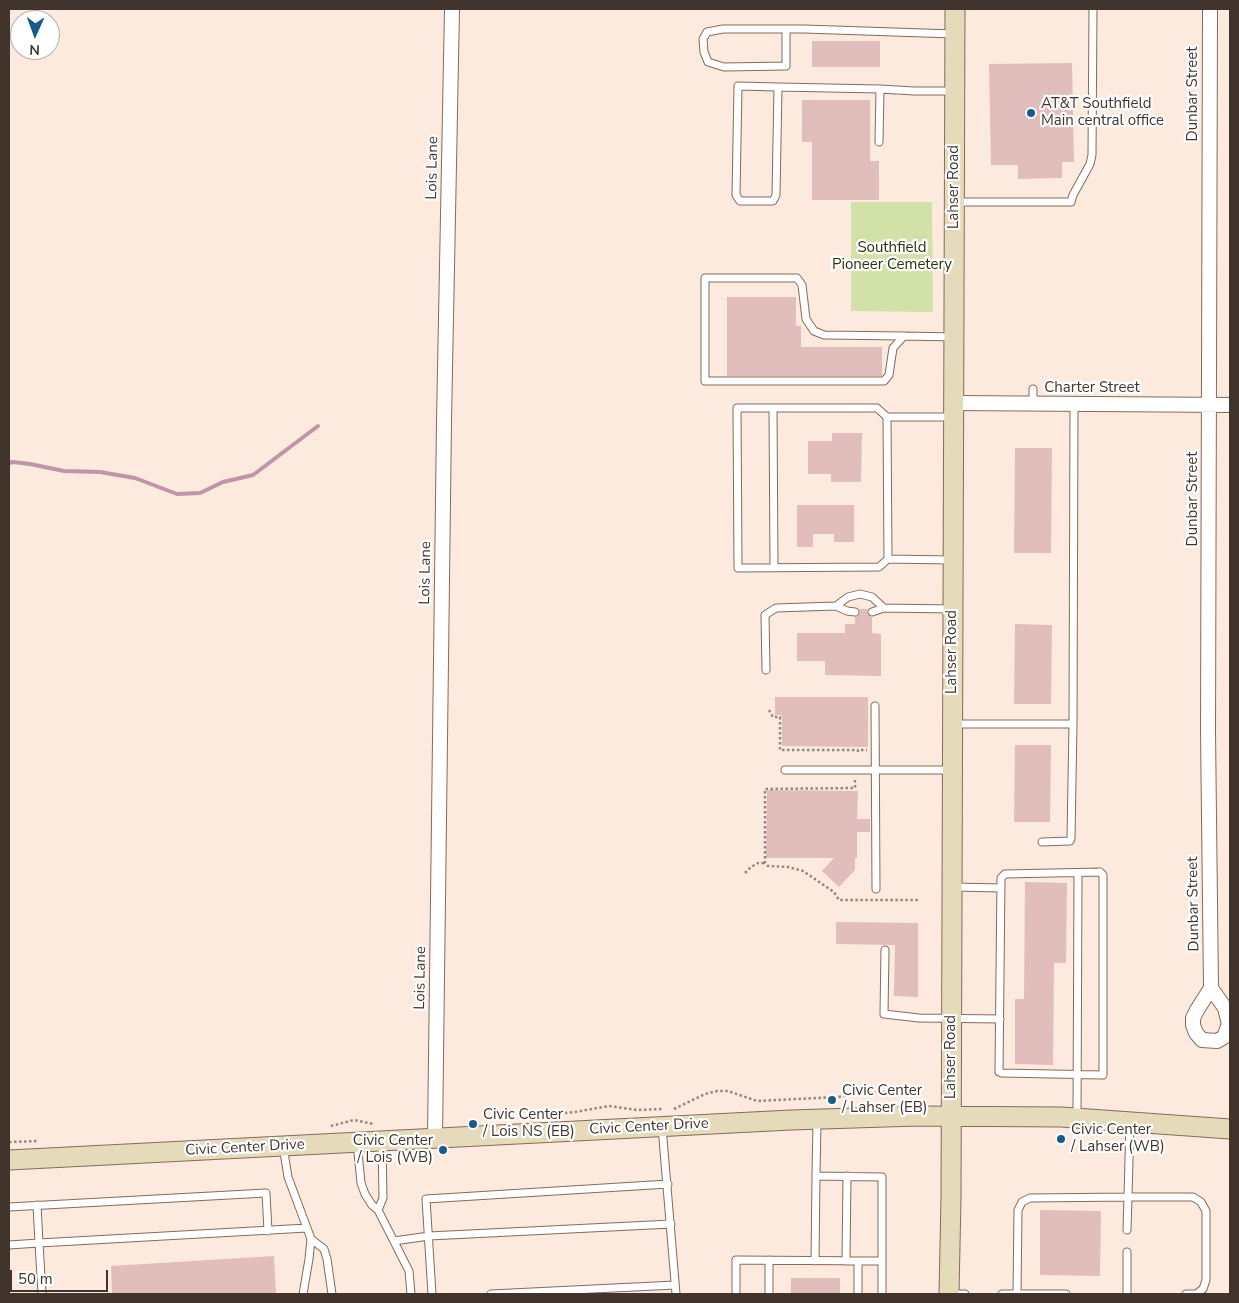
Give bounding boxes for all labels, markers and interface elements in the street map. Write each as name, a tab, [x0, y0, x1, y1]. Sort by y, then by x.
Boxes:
north arrow	[10, 10, 60, 60]
text: N	[29, 40, 40, 59]
street label: Dunbar Street	[1184, 47, 1202, 141]
place label: AT&T Southfield Main central office	[1041, 95, 1164, 130]
marker: AT&T Southfield Main central office	[1025, 107, 1037, 119]
street label: Lois Lane	[423, 136, 443, 200]
street label: Lahser Road	[945, 145, 963, 229]
park label: Southfield Pioneer Cemetery	[832, 239, 952, 274]
street label: Charter Street	[1044, 379, 1140, 397]
street label: Dunbar Street	[1184, 452, 1202, 546]
street label: Lois Lane	[416, 541, 436, 605]
street label: Lahser Road	[943, 610, 961, 694]
street label: Dunbar Street	[1184, 856, 1204, 952]
street label: Lois Lane	[411, 946, 431, 1010]
street label: Lahser Road	[942, 1015, 960, 1099]
place label: Civic Center / Lahser (EB)	[842, 1082, 928, 1117]
marker: Civic Center / Lahser (EB)	[826, 1094, 838, 1106]
place label: Civic Center / Lois NS (EB)	[483, 1106, 575, 1141]
street label: Civic Center Drive	[589, 1115, 709, 1139]
marker: Civic Center / Lois NS (EB)	[467, 1118, 479, 1130]
place label: Civic Center / Lahser (WB)	[1071, 1121, 1165, 1156]
place label: Civic Center / Lois (WB)	[353, 1132, 433, 1167]
marker: Civic Center / Lahser (WB)	[1055, 1133, 1067, 1145]
street label: Civic Center Drive	[185, 1136, 305, 1160]
marker: Civic Center / Lois (WB)	[437, 1144, 449, 1156]
scale bar	[12, 1260, 110, 1292]
text: 50 m	[18, 1269, 53, 1289]

